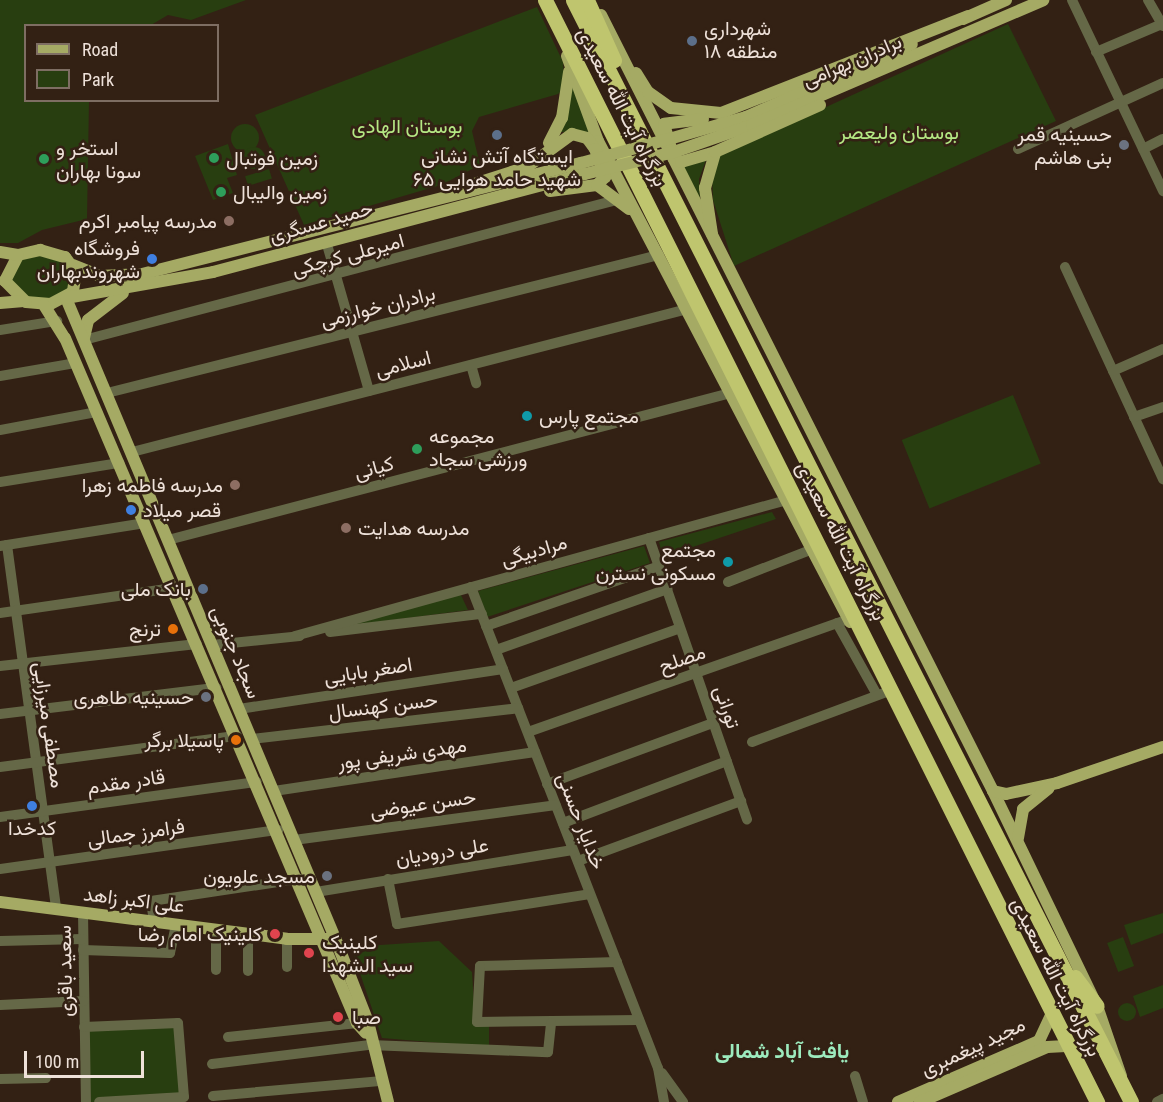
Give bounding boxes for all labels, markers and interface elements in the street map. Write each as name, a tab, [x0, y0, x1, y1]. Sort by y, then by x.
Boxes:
place label: شهرداری منطقه ۱۸	[704, 17, 777, 64]
legend	[24, 24, 219, 102]
street label: بزرگراه آیت الله سعیدی	[572, 24, 672, 190]
street label: برادران بهرامی	[799, 29, 905, 93]
marker: شهرداری منطقه ۱۸	[685, 34, 699, 48]
text: Road	[82, 39, 118, 60]
text: Park	[82, 69, 114, 90]
park label: بوستان الهادی	[352, 114, 462, 138]
park label: بوستان ولیعصر	[839, 120, 959, 144]
place label: حسینیه قمر بنی هاشم	[1017, 122, 1112, 169]
marker: ایستگاه آتش نشانی ۶۵ شهید حامد هوایی	[490, 128, 504, 142]
place label: استخر و سونا بهاران	[56, 136, 141, 183]
marker: حسینیه قمر بنی هاشم	[1117, 138, 1131, 152]
place label: ایستگاه آتش نشانی ۶۵ شهید حامد هوایی	[413, 144, 581, 191]
place label: زمین فوتبال	[226, 146, 318, 170]
marker: زمین فوتبال	[207, 151, 221, 165]
marker: استخر و سونا بهاران	[37, 152, 51, 166]
place label: زمین والیبال	[233, 180, 327, 204]
marker: زمین والیبال	[214, 185, 228, 199]
street label: حمید عسگری	[266, 196, 376, 248]
place label: مدرسه پیامبر اکرم	[79, 209, 217, 233]
marker: مدرسه پیامبر اکرم	[222, 214, 236, 228]
street label: امیرعلی کرچکی	[289, 228, 407, 282]
place label: فروشگاه شهروندبهاران	[37, 236, 140, 283]
marker: فروشگاه شهروندبهاران	[145, 252, 159, 266]
street label: برادران خوارزمی	[318, 281, 438, 333]
street label: اسلامی	[373, 346, 433, 382]
place label: مجتمع پارس	[539, 404, 639, 428]
marker: مجتمع پارس	[520, 409, 534, 423]
place label: مجموعه ورزشی سجاد	[429, 425, 527, 472]
marker: مجموعه ورزشی سجاد	[410, 442, 424, 456]
street label: کیانی	[352, 451, 396, 485]
street label: بزرگراه آیت الله سعیدی	[791, 458, 891, 624]
place label: مدرسه فاطمه زهرا	[82, 473, 223, 497]
marker: مدرسه فاطمه زهرا	[228, 478, 242, 492]
place label: قصر میلاد	[143, 498, 221, 522]
marker: قصر میلاد	[124, 503, 138, 517]
place label: مدرسه هدایت	[358, 516, 469, 540]
marker: مدرسه هدایت	[339, 521, 353, 535]
street label: مرادبیگی	[498, 530, 570, 572]
place label: مجتمع مسکونی نسترن	[596, 538, 716, 585]
marker: مجتمع مسکونی نسترن	[721, 555, 735, 569]
place label: بانک ملی	[121, 577, 191, 601]
marker: بانک ملی	[196, 582, 210, 596]
street label: سجاد جنوبی	[206, 602, 266, 702]
place label: ترنج	[129, 617, 161, 641]
marker: ترنج	[166, 622, 180, 636]
street label: مصلح	[655, 640, 709, 678]
street label: اصغر بابایی	[322, 652, 414, 690]
street label: مصطفی میرزایی	[28, 660, 70, 790]
street label: تورانی	[709, 682, 745, 732]
place label: حسینیه طاهری	[74, 685, 194, 709]
street label: حسن کهنسال	[327, 687, 439, 725]
marker: حسینیه طاهری	[199, 690, 213, 704]
place label: پاسیلا برگر	[144, 728, 224, 752]
marker: پاسیلا برگر	[229, 733, 243, 747]
street label: مهدی شریفی پور	[336, 733, 468, 775]
street label: قادر مقدم	[85, 765, 167, 799]
street label: خدایار حسنی	[552, 769, 610, 873]
street label: حسن عیوضی	[369, 785, 477, 823]
marker: کدخدا	[25, 799, 39, 813]
street label: فرامرز جمالی	[86, 814, 186, 852]
place label: کدخدا	[8, 816, 56, 840]
street label: علی درودیان	[394, 833, 490, 871]
place label: مسجد علویون	[203, 864, 315, 888]
marker: مسجد علویون	[320, 869, 334, 883]
street label: علی اکبر زاهد	[82, 882, 186, 918]
street label: بزرگراه آیت الله سعیدی	[1006, 894, 1106, 1060]
place label: کلینیک امام رضا	[138, 922, 262, 946]
street label: سعید باقری	[52, 925, 78, 1017]
marker: کلینیک امام رضا	[266, 925, 284, 943]
place label: کلینیک سید الشهدا	[322, 930, 413, 977]
marker: کلینیک سید الشهدا	[300, 944, 318, 962]
place label: صبا	[352, 1005, 381, 1029]
marker: صبا	[329, 1008, 347, 1026]
street label: مجید پیغمبری	[917, 1012, 1029, 1082]
district label: یافت آباد شمالی	[715, 1038, 849, 1064]
scale bar	[27, 1039, 147, 1077]
text: 100 m	[35, 1051, 79, 1072]

